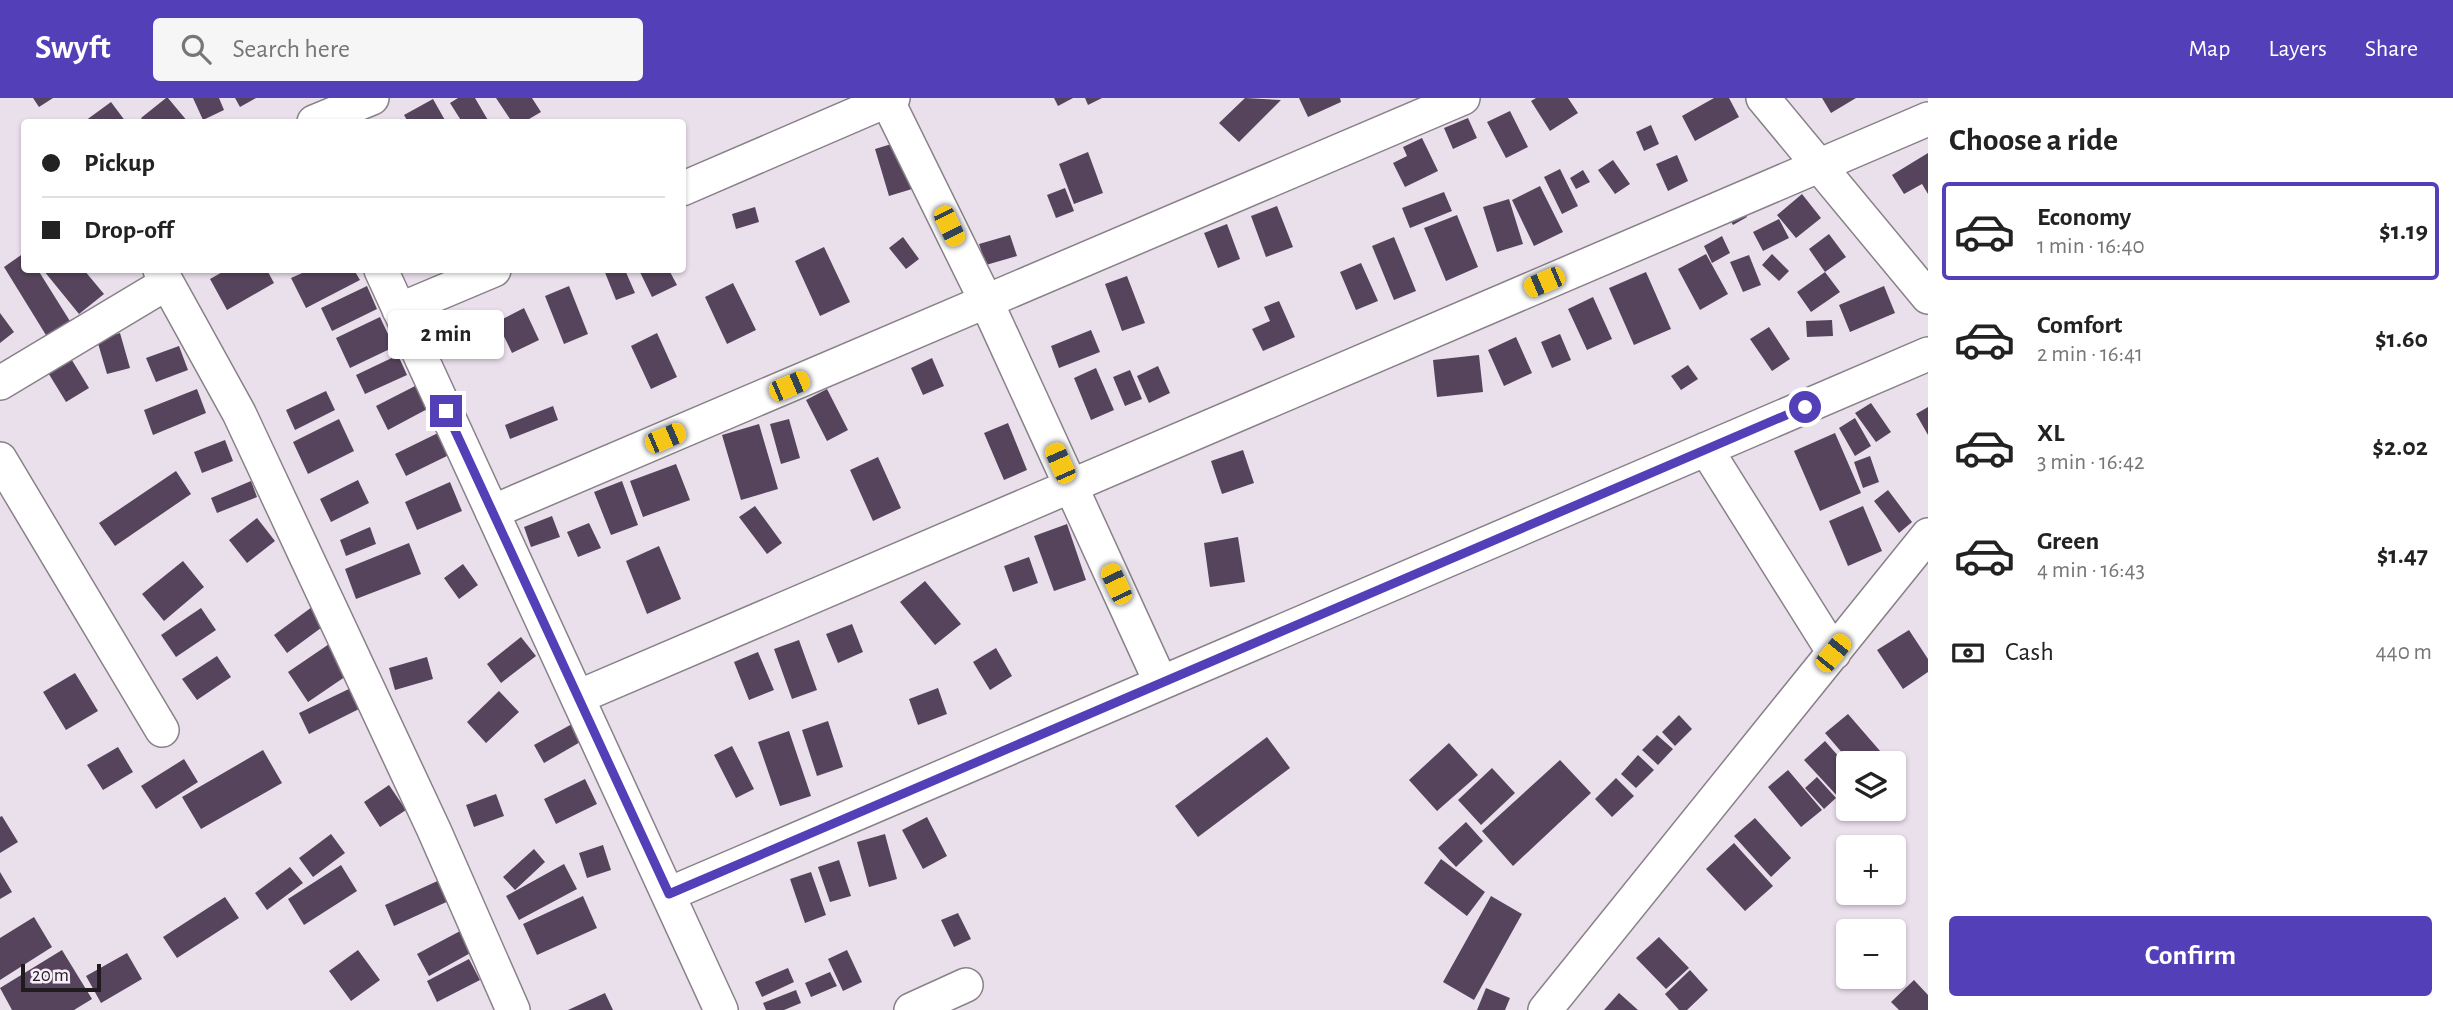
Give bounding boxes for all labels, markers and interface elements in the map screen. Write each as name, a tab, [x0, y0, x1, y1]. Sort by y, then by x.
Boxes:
search box	[153, 18, 643, 81]
icon: search	[177, 30, 215, 68]
text: Swyft	[35, 32, 111, 65]
text: Search here	[233, 36, 350, 62]
text: Map	[2188, 37, 2230, 61]
text: Layers	[2268, 37, 2327, 61]
text: Share	[2365, 37, 2418, 61]
text: Choose a ride	[1949, 124, 2118, 156]
text: Pickup	[84, 150, 155, 176]
icon: car	[1953, 200, 2016, 263]
car	[931, 203, 968, 249]
text: Economy	[2037, 204, 2131, 230]
text: Drop-off	[84, 217, 173, 243]
text: $1.19	[2379, 218, 2428, 244]
text: 1 min · 16:40	[2037, 235, 2145, 258]
car	[1521, 264, 1568, 300]
icon: car	[1953, 308, 2016, 371]
callout: 2 min	[388, 310, 504, 358]
text: Comfort	[2037, 312, 2122, 338]
text: 2 min	[420, 323, 472, 346]
text: $1.60	[2375, 326, 2428, 352]
text: 2 min · 16:41	[2037, 343, 2143, 366]
car	[766, 368, 813, 404]
route start	[1789, 391, 1821, 423]
route end	[430, 395, 462, 427]
icon: car	[1953, 416, 2016, 479]
car	[642, 420, 689, 456]
text: XL	[2037, 420, 2064, 446]
text: $2.02	[2372, 434, 2428, 460]
car	[1042, 440, 1079, 486]
text: 3 min · 16:42	[2037, 451, 2144, 474]
icon: car	[1953, 524, 2016, 587]
text: Green	[2037, 528, 2099, 554]
text: $1.47	[2377, 542, 2428, 568]
text: 4 min · 16:43	[2037, 559, 2145, 582]
car	[1098, 561, 1135, 607]
car	[1812, 630, 1855, 676]
icon: cash	[1949, 634, 1987, 672]
text: Cash	[2005, 639, 2054, 665]
text: 440 m	[2376, 641, 2432, 664]
map controls	[1836, 751, 1906, 989]
button: layers	[1836, 751, 1906, 821]
button: +	[1836, 835, 1906, 905]
button: Confirm	[1949, 916, 2432, 996]
button: −	[1836, 919, 1906, 989]
scale bar	[21, 961, 102, 993]
text: 20 m	[32, 966, 69, 985]

